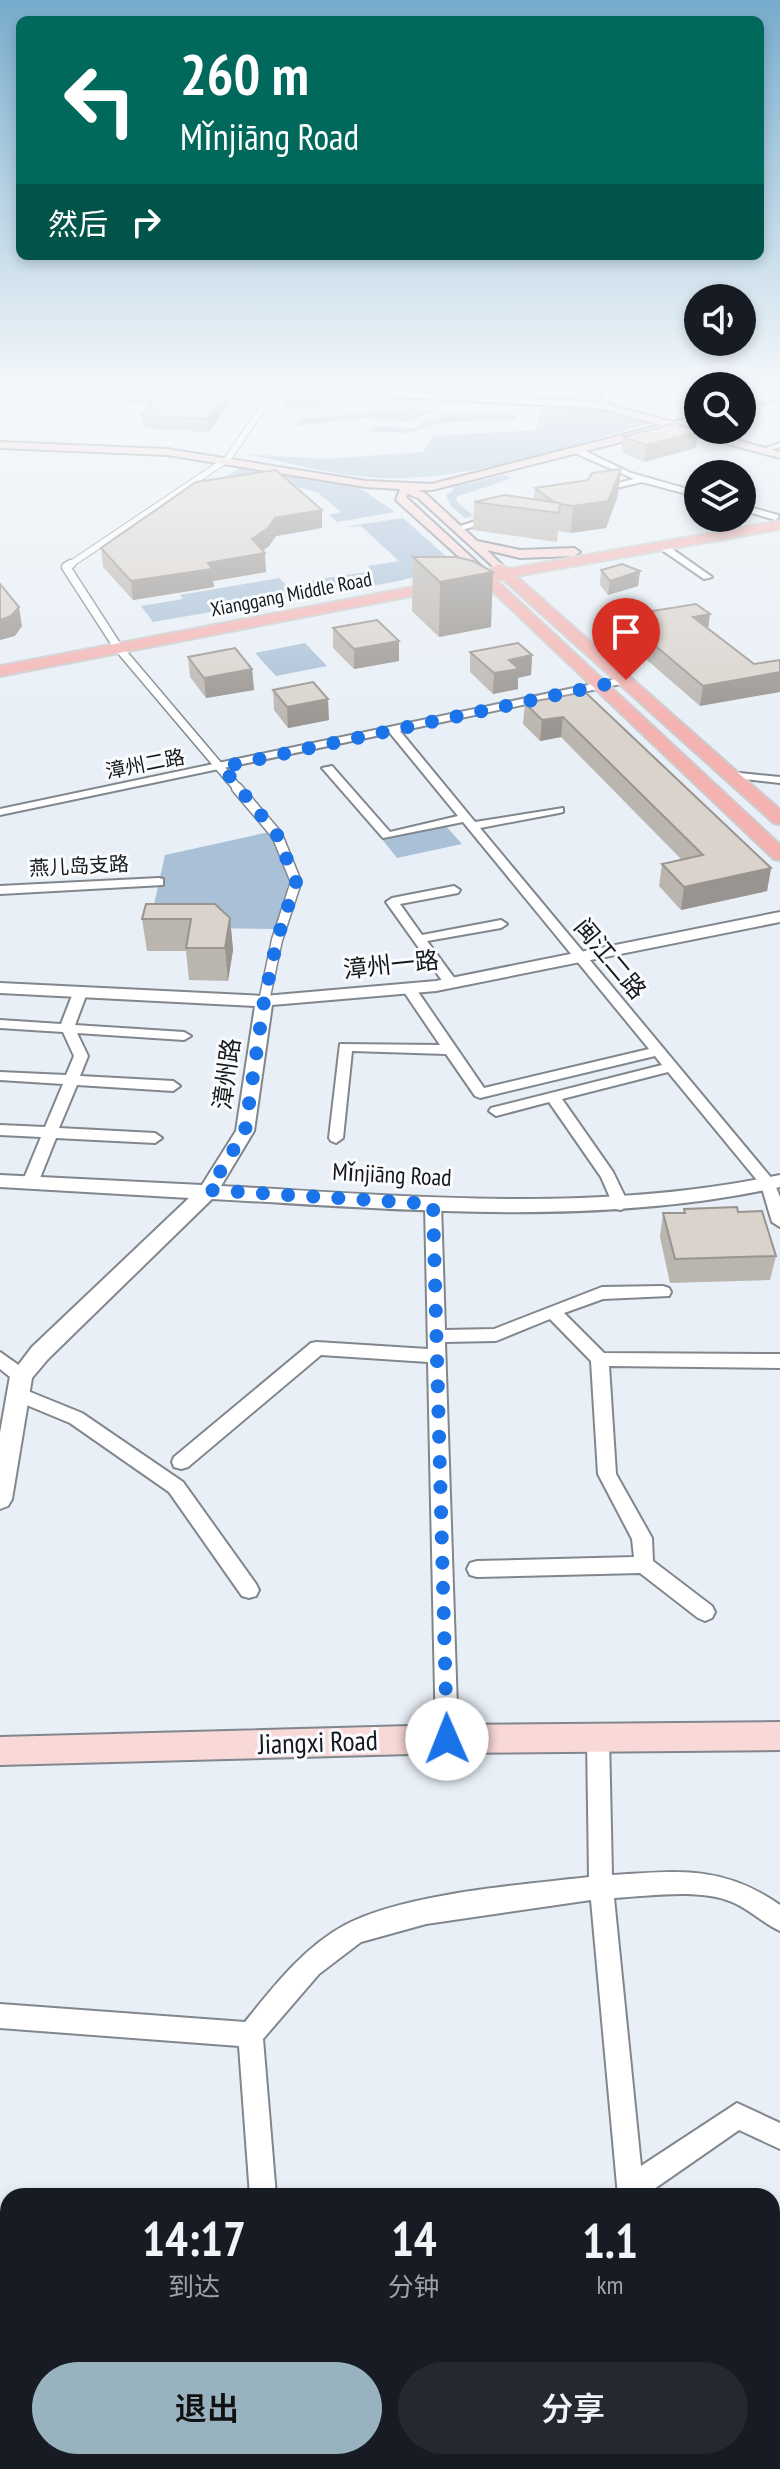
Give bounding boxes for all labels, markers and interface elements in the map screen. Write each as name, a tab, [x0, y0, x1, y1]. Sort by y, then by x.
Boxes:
text: 260 m	[180, 38, 309, 110]
icon: left	[48, 48, 152, 152]
text: Mǐnjiāng Road	[180, 113, 359, 160]
icon: right	[124, 200, 168, 244]
text: 然后	[48, 204, 108, 243]
map controls	[684, 284, 756, 532]
button: sound	[684, 284, 756, 356]
button: search	[684, 372, 756, 444]
button: layers	[684, 460, 756, 532]
street label: Xianggang Middle Road	[208, 566, 374, 622]
pin	[592, 598, 660, 680]
icon: arrive	[604, 610, 648, 654]
street label: 漳州二路	[103, 744, 187, 784]
street label: 燕儿岛支路	[28, 850, 130, 882]
street label: 闽江二路	[568, 912, 653, 1005]
street label: 漳州一路	[342, 944, 440, 985]
street label: 漳州路	[206, 1036, 247, 1112]
street label: Mǐnjiāng Road	[332, 1156, 452, 1193]
position arrow	[405, 1697, 489, 1781]
street label: Jiangxi Road	[257, 1721, 378, 1762]
text: 14:17	[142, 2207, 246, 2269]
text: 14	[391, 2207, 437, 2269]
text: 1.1	[582, 2209, 638, 2271]
text: km	[596, 2268, 623, 2301]
text: 到达	[168, 2270, 220, 2303]
text: 分钟	[388, 2270, 440, 2303]
button: 退出	[32, 2362, 382, 2454]
button: 分享	[398, 2362, 748, 2454]

